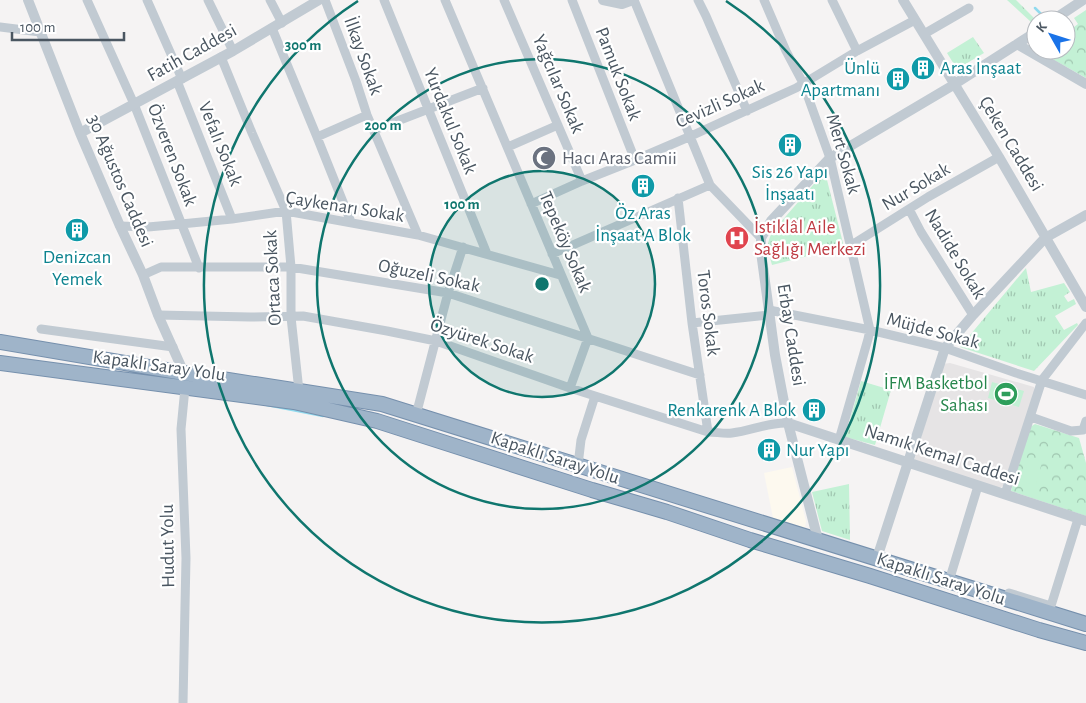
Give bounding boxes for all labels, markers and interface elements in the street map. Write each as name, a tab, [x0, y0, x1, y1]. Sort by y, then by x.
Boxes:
scale bar	[12, 10, 125, 42]
north arrow	[1026, 10, 1076, 60]
street label: İlkay Sokak	[340, 14, 387, 98]
text: K	[1034, 19, 1050, 35]
text: 100 m	[20, 20, 55, 35]
street label: Fatih Caddesi	[144, 21, 240, 85]
street label: Pamuk Sokak	[592, 25, 645, 124]
street label: Yağcılar Sokak	[529, 32, 587, 136]
text: 300 m	[285, 38, 321, 53]
building icon: Aras İnşaat	[910, 55, 936, 81]
place label: Ünlü Apartmanı	[801, 58, 880, 100]
place label: Aras İnşaat	[940, 58, 1021, 78]
street label: Yurdakul Sokak	[420, 65, 480, 177]
building icon: Ünlü Apartmanı	[885, 66, 911, 92]
street label: Cevizli Sokak	[673, 76, 767, 132]
street label: Çeken Caddesi	[975, 93, 1047, 195]
street label: Vefalı Sokak	[195, 99, 246, 189]
street label: Özveren Sokak	[144, 101, 201, 209]
street label: 30 Ağustos Caddesi	[84, 112, 156, 250]
street label: Mert Sokak	[823, 112, 864, 197]
text: 200 m	[364, 118, 402, 133]
building icon: Sis 26 Yapı İnşaatı	[777, 132, 803, 158]
mosque icon: Hacı Aras Camii	[531, 145, 557, 171]
place label: Hacı Aras Camii	[562, 149, 677, 168]
street label: Nur Sokak	[879, 159, 953, 215]
place label: Sis 26 Yapı İnşaatı	[752, 163, 828, 204]
building icon: Öz Aras İnşaat A Blok	[630, 173, 656, 199]
street label: Çaykenarı Sokak	[284, 188, 406, 226]
street label: Tepeköy Sokak	[535, 189, 595, 296]
text: 100 m	[444, 197, 480, 212]
place label: Öz Aras İnşaat A Blok	[595, 203, 691, 245]
street label: Nadide Sokak	[921, 206, 989, 303]
building icon: Denizcan Yemek	[64, 217, 90, 243]
place label: İstiklâl Aile Sağlığı Merkezi	[754, 217, 866, 259]
hospital icon: İstiklâl Aile Sağlığı Merkezi	[724, 225, 750, 251]
street label: Ortaca Sokak	[261, 229, 285, 326]
place label: Denizcan Yemek	[43, 248, 111, 289]
street label: Oğuzeli Sokak	[376, 256, 482, 296]
street label: Toros Sokak	[693, 269, 723, 357]
centre of rings	[533, 275, 551, 293]
street label: Erbay Caddesi	[774, 282, 808, 388]
street label: Müjde Sokak	[885, 310, 982, 353]
street label: Özyürek Sokak	[428, 314, 537, 367]
street label: Kapaklı Saray Yolu	[91, 347, 227, 385]
place label: İFM Basketbol Sahası	[884, 373, 988, 415]
sports icon: İFM Basketbol Sahası	[993, 381, 1019, 407]
building icon: Renkarenk A Blok	[801, 397, 827, 423]
place label: Renkarenk A Blok	[667, 401, 796, 420]
street label: Namık Kemal Caddesi	[862, 421, 1022, 489]
street label: Kapaklı Saray Yolu	[488, 428, 622, 488]
building icon: Nur Yapı	[756, 437, 782, 463]
place label: Nur Yapı	[786, 441, 849, 460]
street label: Hudut Yolu	[158, 504, 178, 588]
street label: Kapaklı Saray Yolu	[874, 549, 1008, 609]

